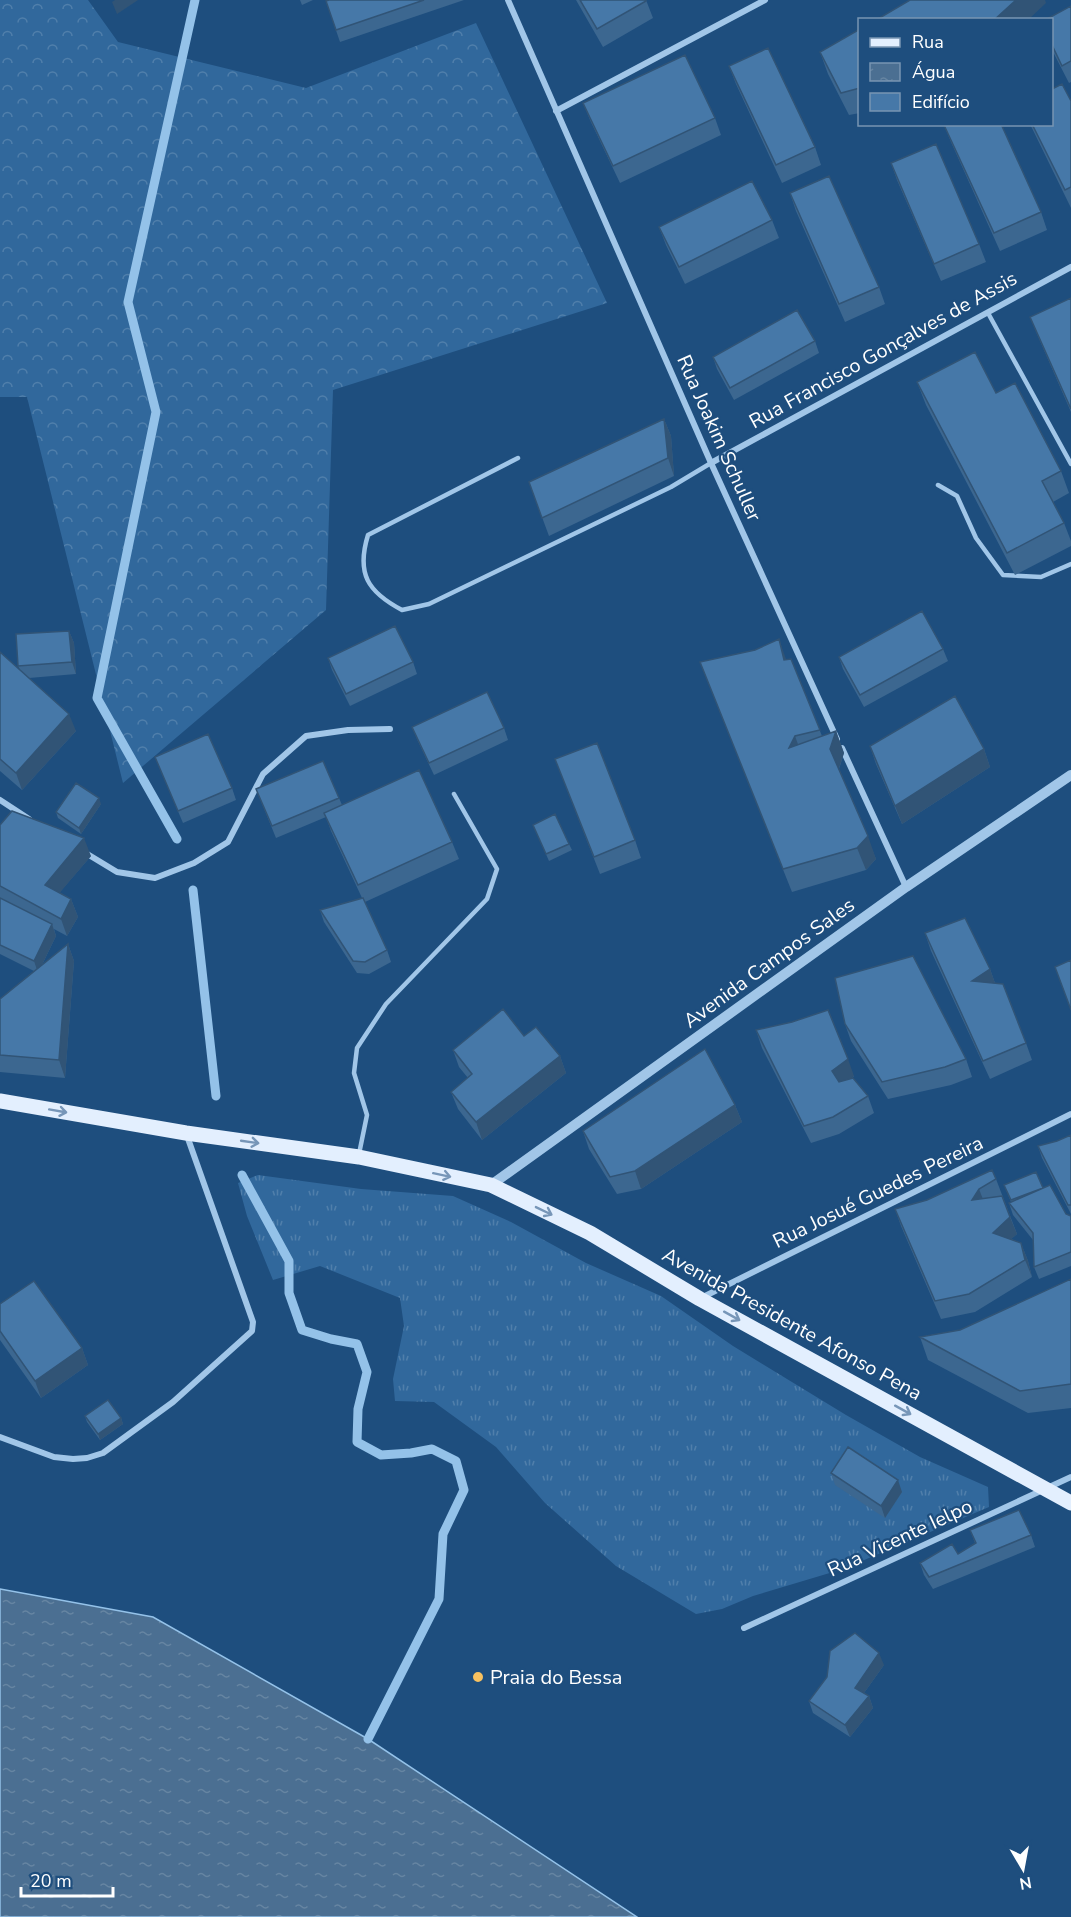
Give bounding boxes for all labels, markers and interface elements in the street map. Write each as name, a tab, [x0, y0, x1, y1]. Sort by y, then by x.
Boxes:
legend	[858, 18, 1053, 126]
text: Rua	[912, 30, 944, 54]
text: Água	[912, 60, 955, 84]
text: Edifício	[912, 90, 970, 114]
street label: Rua Francisco Gonçalves de Assis	[744, 265, 1022, 435]
street label: Rua Joakim Schuller	[670, 351, 768, 525]
street label: Avenida Campos Sales	[678, 892, 860, 1034]
one-way arrow	[47, 1106, 67, 1117]
street label: Rua Josué Guedes Pereira	[768, 1129, 988, 1255]
one-way arrow	[240, 1136, 260, 1147]
one-way arrow	[433, 1169, 452, 1181]
one-way arrow	[534, 1205, 552, 1217]
street label: Avenida Presidente Afonso Pena	[657, 1241, 927, 1407]
one-way arrow	[723, 1310, 740, 1322]
one-way arrow	[894, 1404, 911, 1416]
street label: Rua Vicente Ielpo	[823, 1493, 977, 1583]
place label: Praia do Bessa	[490, 1664, 622, 1691]
marker: Praia do Bessa	[471, 1670, 485, 1684]
north arrow	[993, 1839, 1053, 1899]
scale bar	[21, 1860, 112, 1898]
text: 20 m	[30, 1869, 72, 1893]
text: N	[1018, 1871, 1033, 1895]

